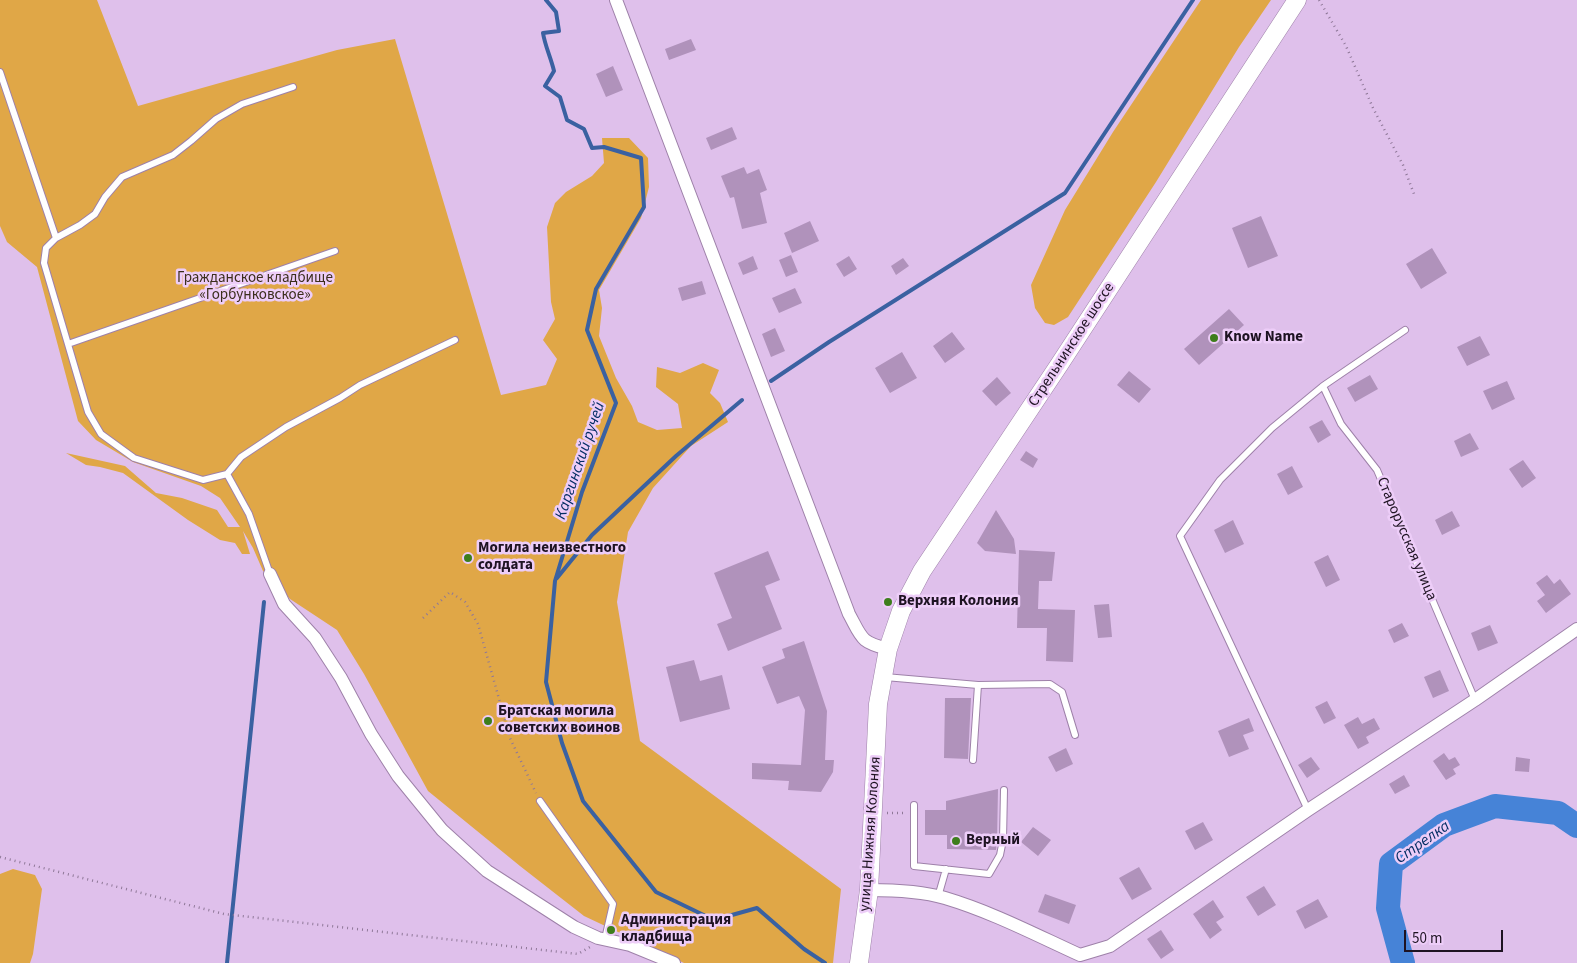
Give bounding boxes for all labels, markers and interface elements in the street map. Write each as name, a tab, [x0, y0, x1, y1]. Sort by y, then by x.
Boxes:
park label: Гражданское кладбище «Горбунковское»	[177, 270, 333, 305]
street label: Стрельнинское шоссе	[1025, 280, 1119, 410]
place label: Know Name	[1224, 329, 1303, 347]
marker: Know Name	[1208, 332, 1220, 344]
water label: Каргинский ручей	[552, 400, 610, 522]
street label: Старорусская улица	[1372, 475, 1440, 603]
place label: Могила неизвестного солдата	[478, 540, 626, 575]
marker: Могила неизвестного солдата	[462, 552, 474, 564]
place label: Верхняя Колония	[898, 593, 1019, 611]
marker: Верхняя Колония	[882, 596, 894, 608]
place label: Братская могила советских воинов	[498, 703, 620, 738]
marker: Братская могила советских воинов	[482, 715, 494, 727]
street label: улица Нижняя Колония	[857, 756, 885, 912]
water label: Стрелка	[1392, 817, 1454, 869]
place label: Верный	[966, 832, 1020, 850]
marker: Верный	[950, 835, 962, 847]
place label: Администрация кладбища	[621, 912, 731, 947]
scale bar	[1407, 920, 1506, 952]
marker: Администрация кладбища	[605, 924, 617, 936]
text: 50 m	[1412, 928, 1442, 949]

